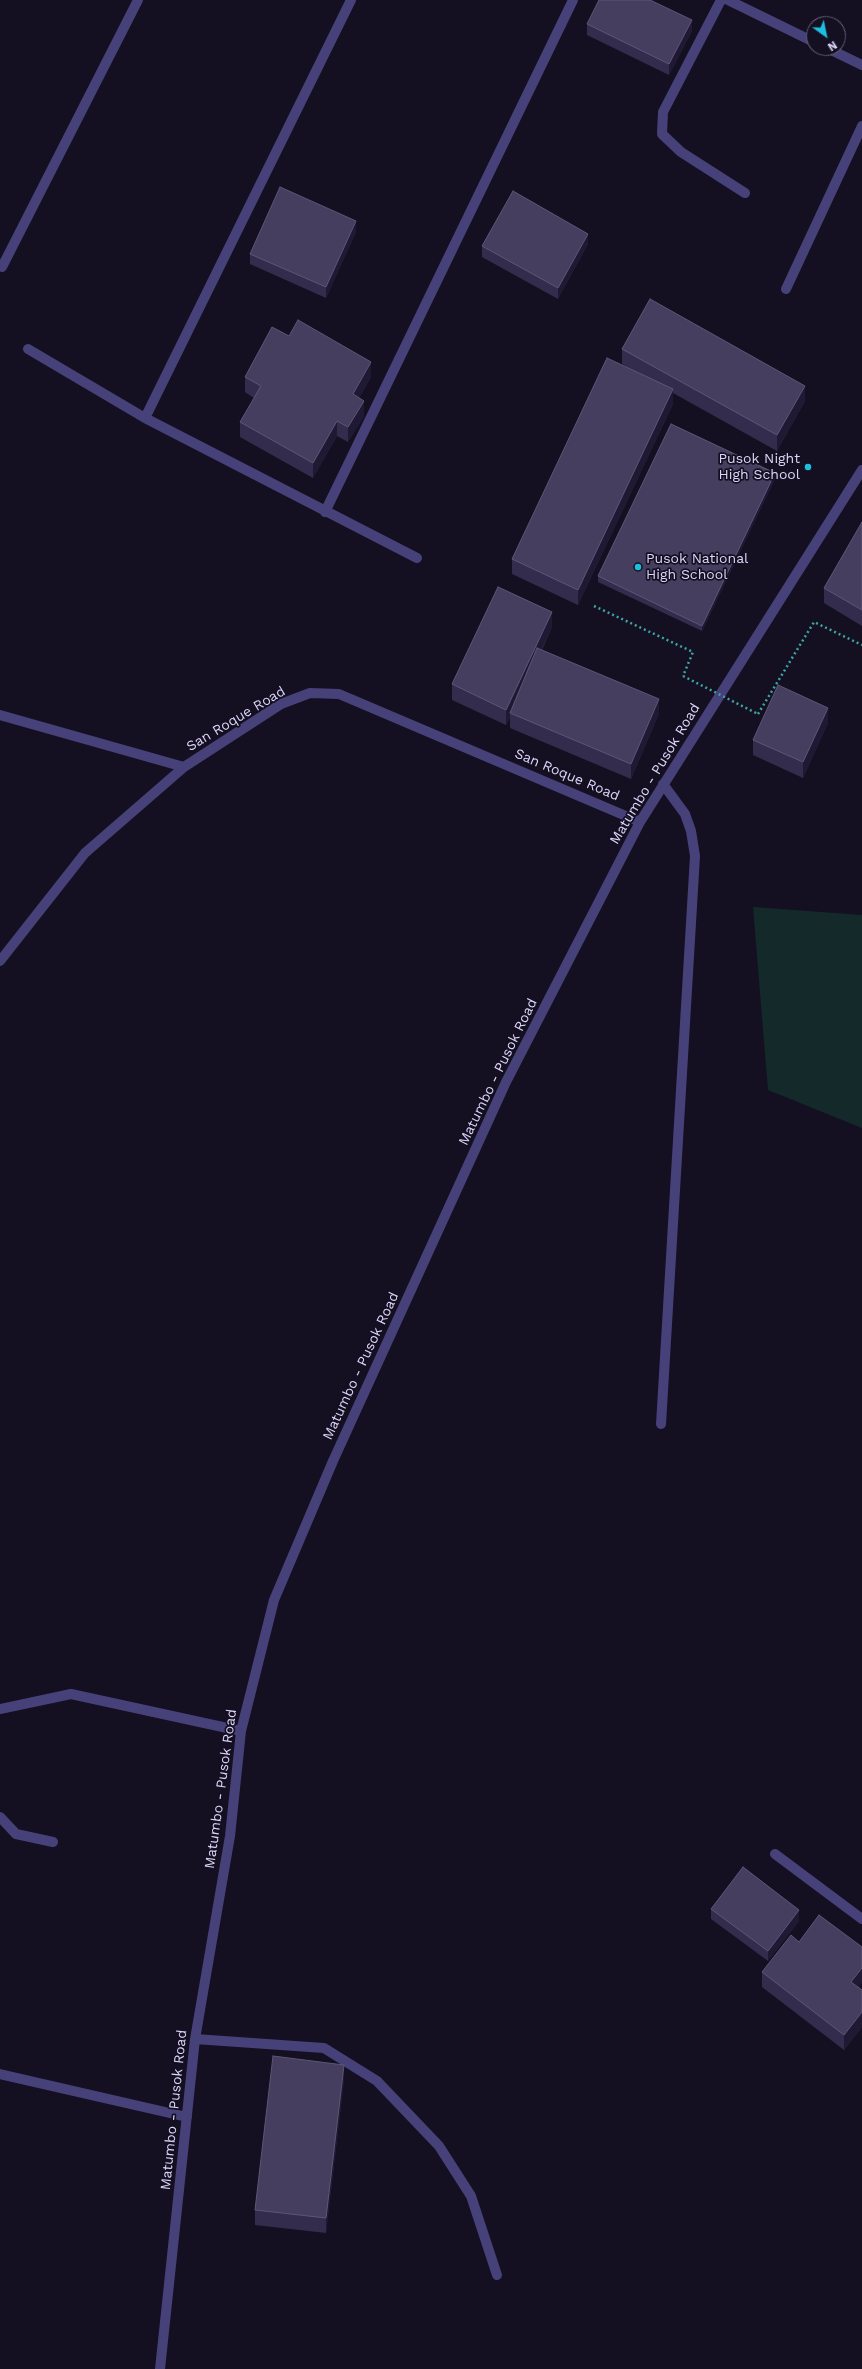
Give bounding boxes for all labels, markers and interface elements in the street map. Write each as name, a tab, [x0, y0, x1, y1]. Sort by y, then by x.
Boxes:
north arrow	[806, 16, 846, 56]
text: N	[825, 38, 839, 53]
place label: Pusok Night High School	[718, 451, 800, 484]
marker: Pusok Night High School	[803, 462, 813, 472]
place label: Pusok National High School	[646, 551, 748, 584]
marker: Pusok National High School	[633, 562, 643, 572]
street label: San Roque Road	[184, 683, 288, 755]
street label: Matumbo - Pusok Road	[606, 701, 704, 847]
street label: San Roque Road	[512, 745, 622, 805]
street label: Matumbo - Pusok Road	[455, 996, 541, 1148]
street label: Matumbo - Pusok Road	[319, 1289, 403, 1443]
street label: Matumbo - Pusok Road	[201, 1708, 241, 1870]
street label: Matumbo - Pusok Road	[157, 2029, 191, 2191]

